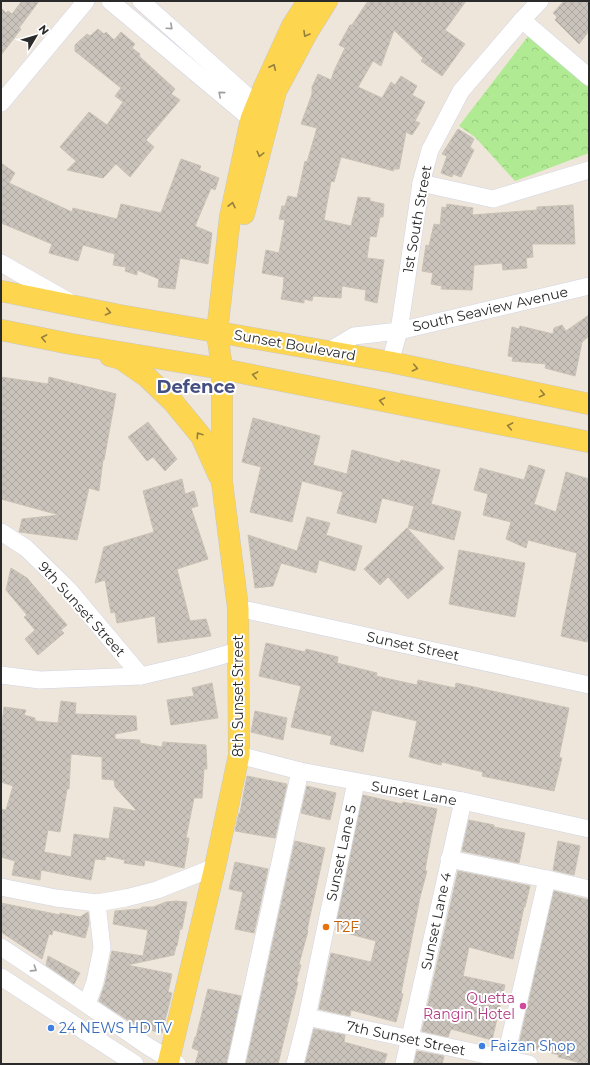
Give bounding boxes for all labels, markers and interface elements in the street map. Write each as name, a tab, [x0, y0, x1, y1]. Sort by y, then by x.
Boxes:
north arrow	[16, 16, 56, 56]
text: N	[36, 22, 52, 38]
one-way arrow	[165, 22, 173, 30]
one-way arrow	[304, 30, 311, 37]
one-way arrow	[268, 64, 276, 72]
one-way arrow	[219, 92, 226, 99]
one-way arrow	[256, 151, 264, 158]
street label: 1st South Street	[399, 163, 435, 274]
one-way arrow	[228, 202, 236, 208]
street label: South Seaview Avenue	[410, 282, 570, 336]
one-way arrow	[105, 308, 111, 316]
street label: Sunset Boulevard	[233, 325, 357, 365]
one-way arrow	[41, 335, 47, 343]
one-way arrow	[412, 363, 418, 371]
one-way arrow	[252, 372, 258, 380]
district label: Defence	[157, 376, 235, 398]
one-way arrow	[539, 390, 545, 398]
one-way arrow	[379, 397, 385, 405]
one-way arrow	[506, 423, 513, 431]
one-way arrow	[197, 432, 204, 439]
street label: 9th Sunset Street	[35, 558, 130, 661]
street label: Sunset Street	[365, 627, 461, 665]
street label: 8th Sunset Street	[229, 635, 247, 757]
street label: Sunset Lane	[370, 777, 458, 809]
street label: Sunset Lane 5	[322, 803, 360, 903]
street label: Sunset Lane 4	[417, 870, 455, 972]
place label: T2F	[334, 918, 359, 936]
marker: T2F	[321, 922, 331, 932]
one-way arrow	[29, 964, 36, 971]
place label: Quetta Rangin Hotel	[423, 989, 515, 1023]
marker: Quetta Rangin Hotel	[518, 1001, 528, 1011]
street label: 7th Sunset Street	[345, 1017, 467, 1059]
place label: 24 NEWS HD TV	[59, 1019, 172, 1037]
marker: 24 NEWS HD TV	[46, 1023, 56, 1033]
place label: Faizan Shop	[490, 1037, 575, 1055]
marker: Faizan Shop	[477, 1041, 487, 1051]

